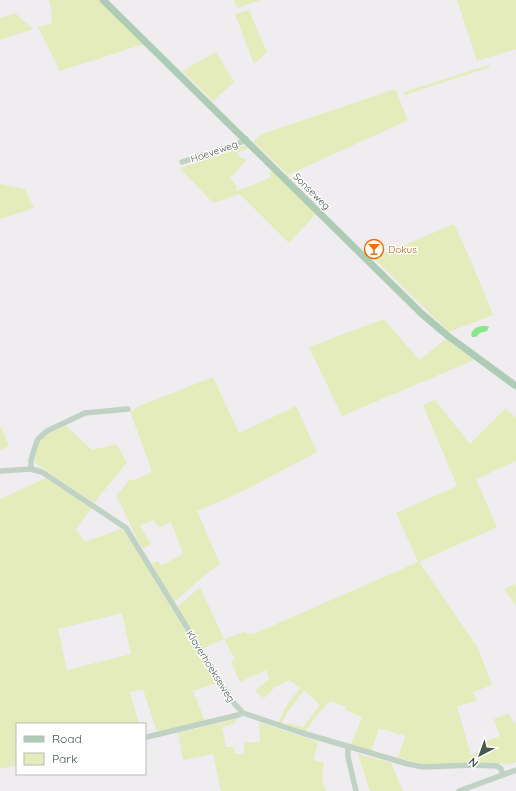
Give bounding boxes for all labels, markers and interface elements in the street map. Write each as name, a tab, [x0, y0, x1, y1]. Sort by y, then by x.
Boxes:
street label: Hoeveweg	[189, 137, 239, 166]
street label: Sonseweg	[290, 170, 333, 213]
bar icon: Dokus	[363, 238, 385, 260]
place label: Dokus	[388, 243, 417, 256]
street label: Klaverhoekseweg	[183, 628, 238, 705]
legend	[16, 723, 146, 775]
text: Road	[52, 731, 82, 746]
north arrow	[460, 735, 500, 775]
text: Park	[52, 751, 77, 766]
text: N	[466, 755, 481, 770]

